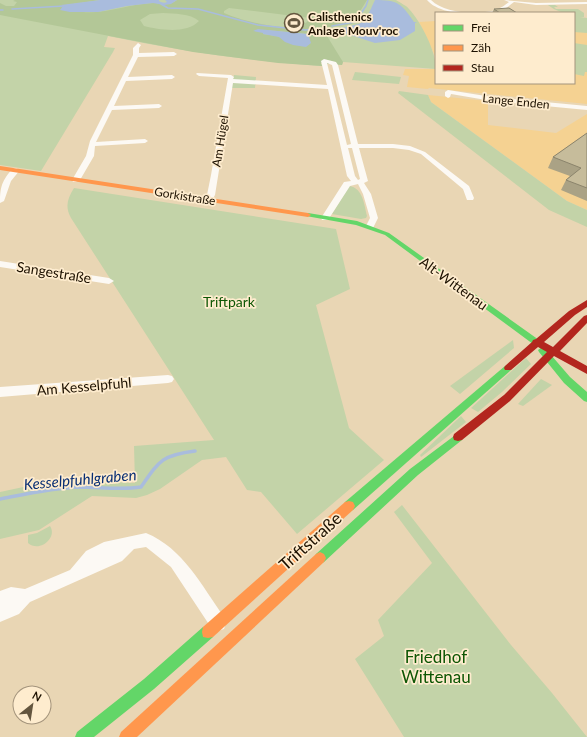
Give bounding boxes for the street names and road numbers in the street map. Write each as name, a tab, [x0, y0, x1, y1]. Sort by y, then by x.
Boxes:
street label: Lange Enden	[482, 90, 550, 112]
street label: Am Hügel	[209, 114, 231, 168]
street label: Gorkistraße	[153, 184, 217, 208]
street label: Alt-Wittenau	[417, 253, 491, 313]
street label: Sangestraße	[15, 258, 93, 286]
street label: Am Kesselpfuhl	[36, 373, 132, 399]
street label: Triftstraße	[274, 507, 346, 575]

